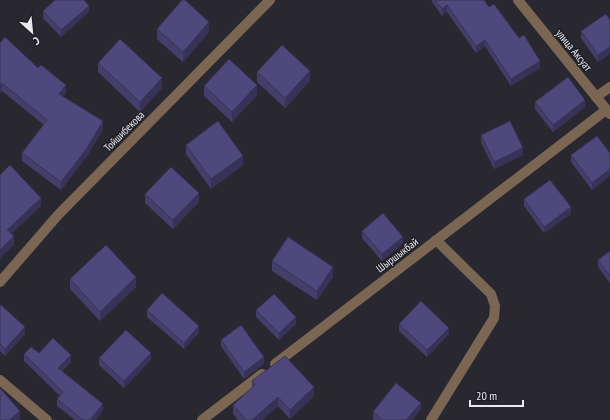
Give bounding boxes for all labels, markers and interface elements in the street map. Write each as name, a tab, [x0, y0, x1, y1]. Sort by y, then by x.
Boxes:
north arrow	[12, 12, 52, 52]
street label: улица Аксуат	[553, 26, 595, 74]
text: С	[31, 34, 42, 48]
street label: Тойшибекова	[101, 108, 147, 154]
street label: Шыршыкбай	[373, 235, 421, 275]
scale bar	[470, 382, 523, 408]
text: 20 m	[476, 388, 497, 403]

